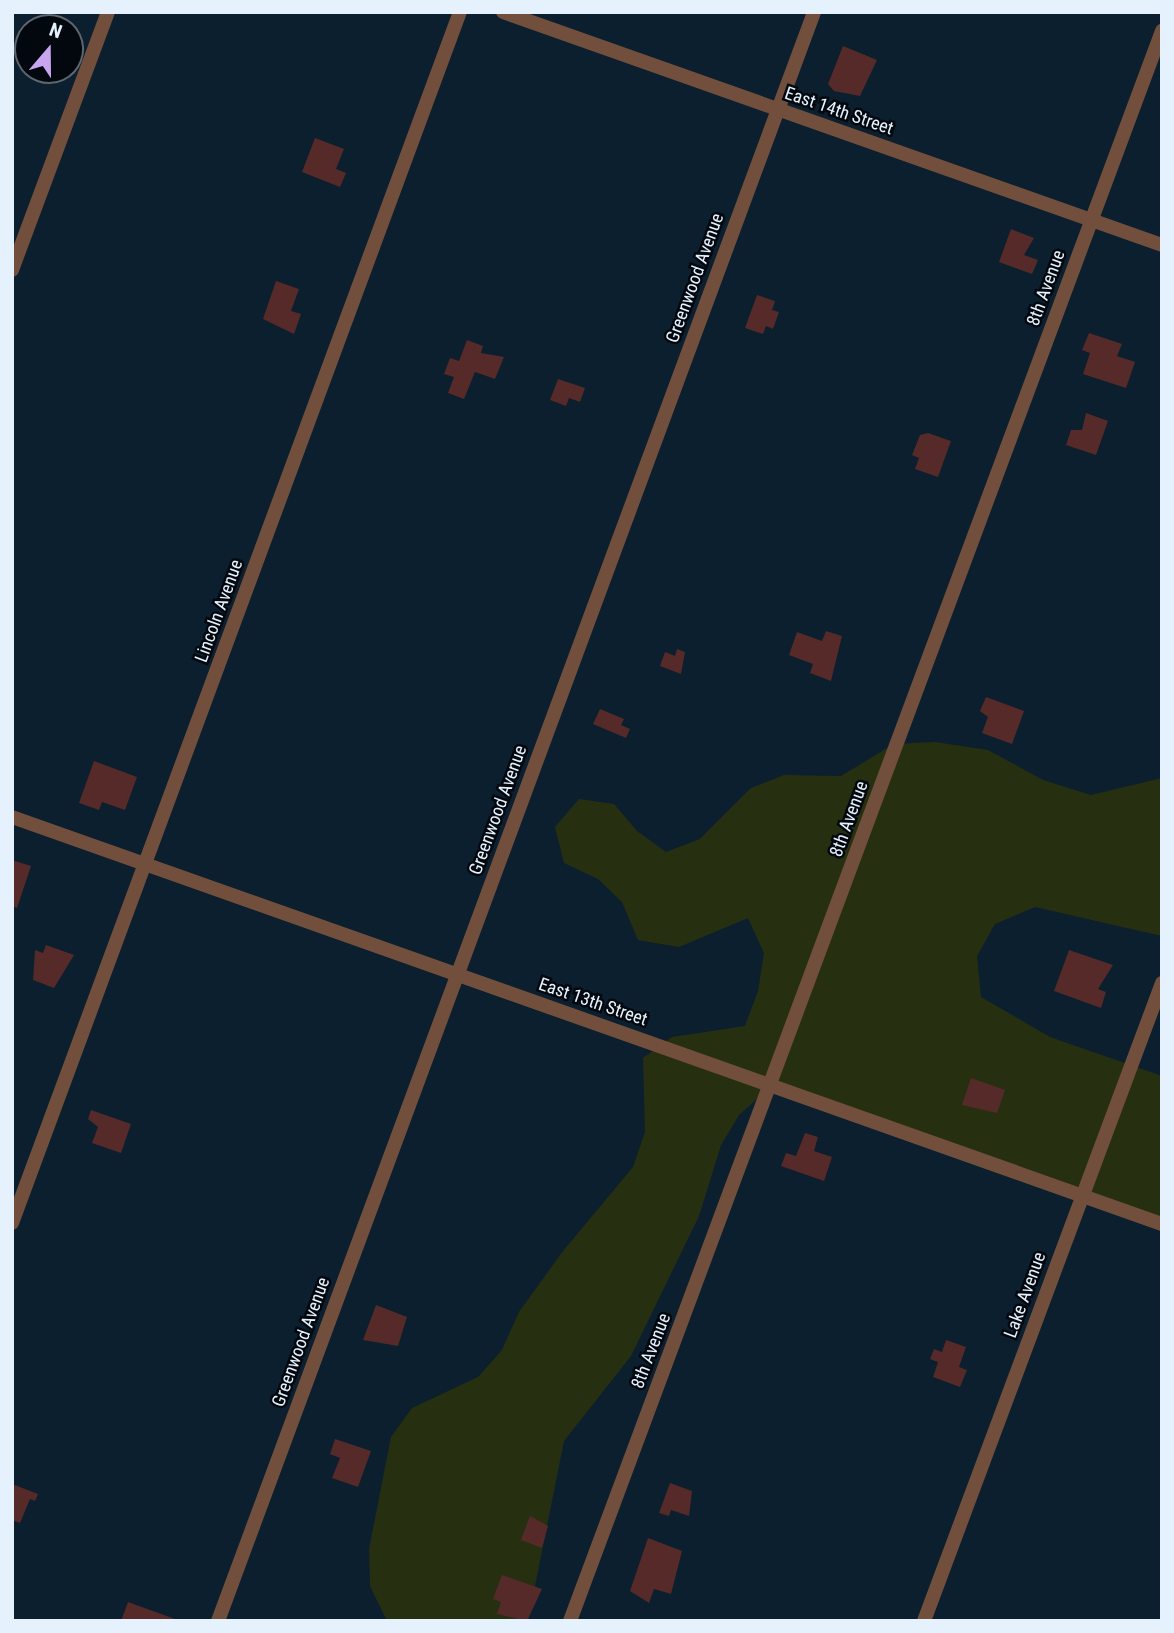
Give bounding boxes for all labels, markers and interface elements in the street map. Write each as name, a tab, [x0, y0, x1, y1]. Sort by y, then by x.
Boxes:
north arrow	[14, 14, 84, 84]
text: N	[46, 18, 65, 43]
street label: East 14th Street	[782, 82, 896, 140]
street label: Greenwood Avenue	[662, 210, 728, 346]
street label: 8th Avenue	[1022, 247, 1070, 329]
street label: Lincoln Avenue	[190, 557, 248, 665]
street label: Greenwood Avenue	[465, 742, 531, 878]
street label: 8th Avenue	[825, 778, 873, 860]
street label: East 13th Street	[536, 973, 650, 1031]
street label: Lake Avenue	[1000, 1249, 1050, 1341]
street label: Greenwood Avenue	[268, 1274, 334, 1410]
street label: 8th Avenue	[627, 1310, 675, 1392]

